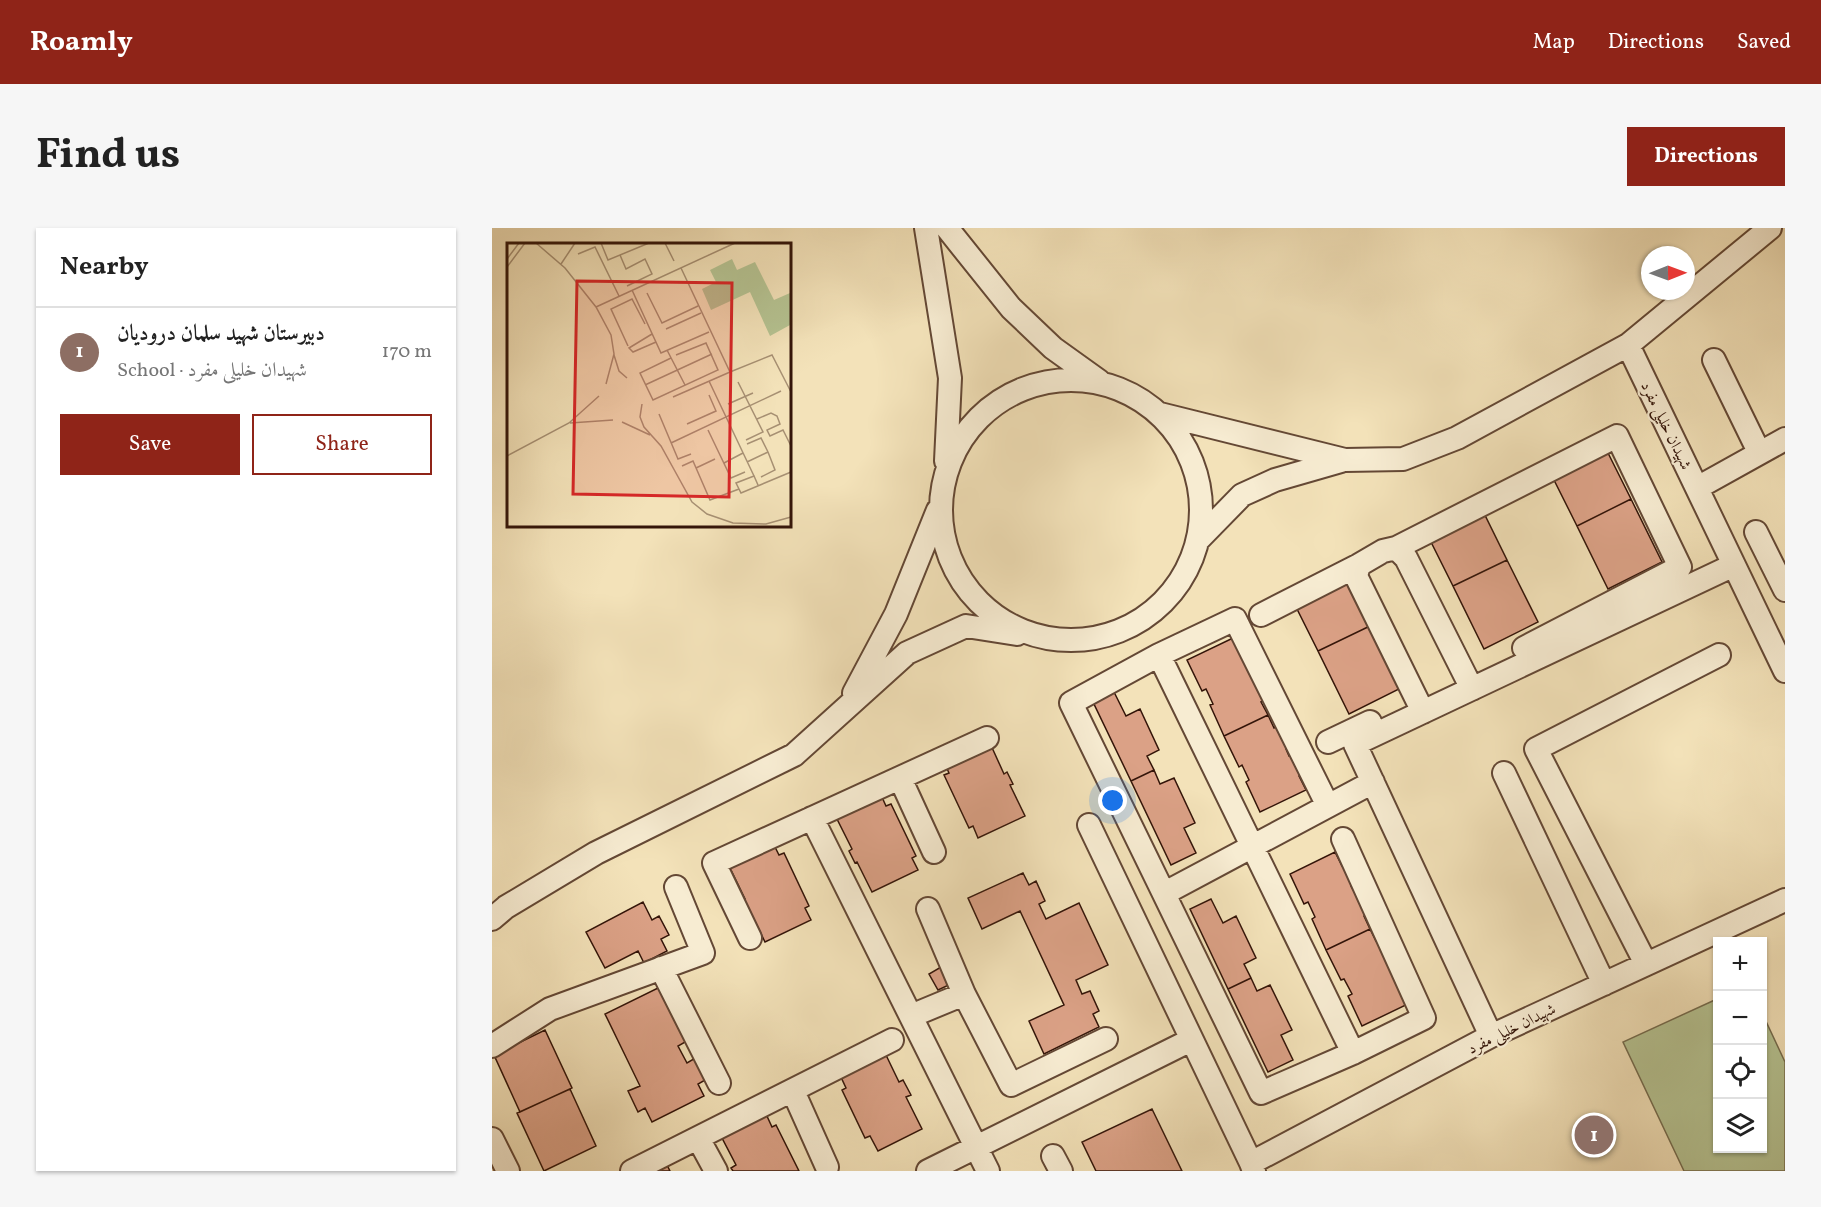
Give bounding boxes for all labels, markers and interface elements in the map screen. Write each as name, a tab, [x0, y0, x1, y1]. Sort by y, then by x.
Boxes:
text: Roamly	[30, 23, 133, 62]
text: Map	[1533, 28, 1575, 57]
text: Directions	[1608, 28, 1704, 57]
text: Saved	[1737, 28, 1791, 57]
text: Find us	[36, 127, 180, 186]
button: Directions	[1627, 127, 1785, 186]
inset map	[507, 243, 790, 526]
north arrow	[1641, 246, 1695, 300]
text: Nearby	[60, 249, 149, 285]
text: دبیرستان شهید سلمان درودیان	[117, 319, 325, 350]
text: 1	[75, 338, 84, 366]
text: 170 m	[382, 338, 432, 366]
text: School · شهیدان خلیلی مفرد	[117, 357, 307, 385]
street label: شهیدان خلیلی مفرد	[1634, 378, 1696, 474]
button: Save	[60, 414, 240, 475]
button: Share	[252, 414, 432, 475]
your location	[1098, 786, 1127, 815]
map controls	[1713, 937, 1767, 1153]
button: +	[1713, 937, 1767, 991]
button: −	[1713, 991, 1767, 1045]
street label: شهیدان خلیلی مفرد	[1464, 999, 1560, 1061]
button: locate	[1713, 1045, 1767, 1099]
button: layers	[1713, 1099, 1767, 1153]
pin: 1	[1574, 1112, 1614, 1158]

